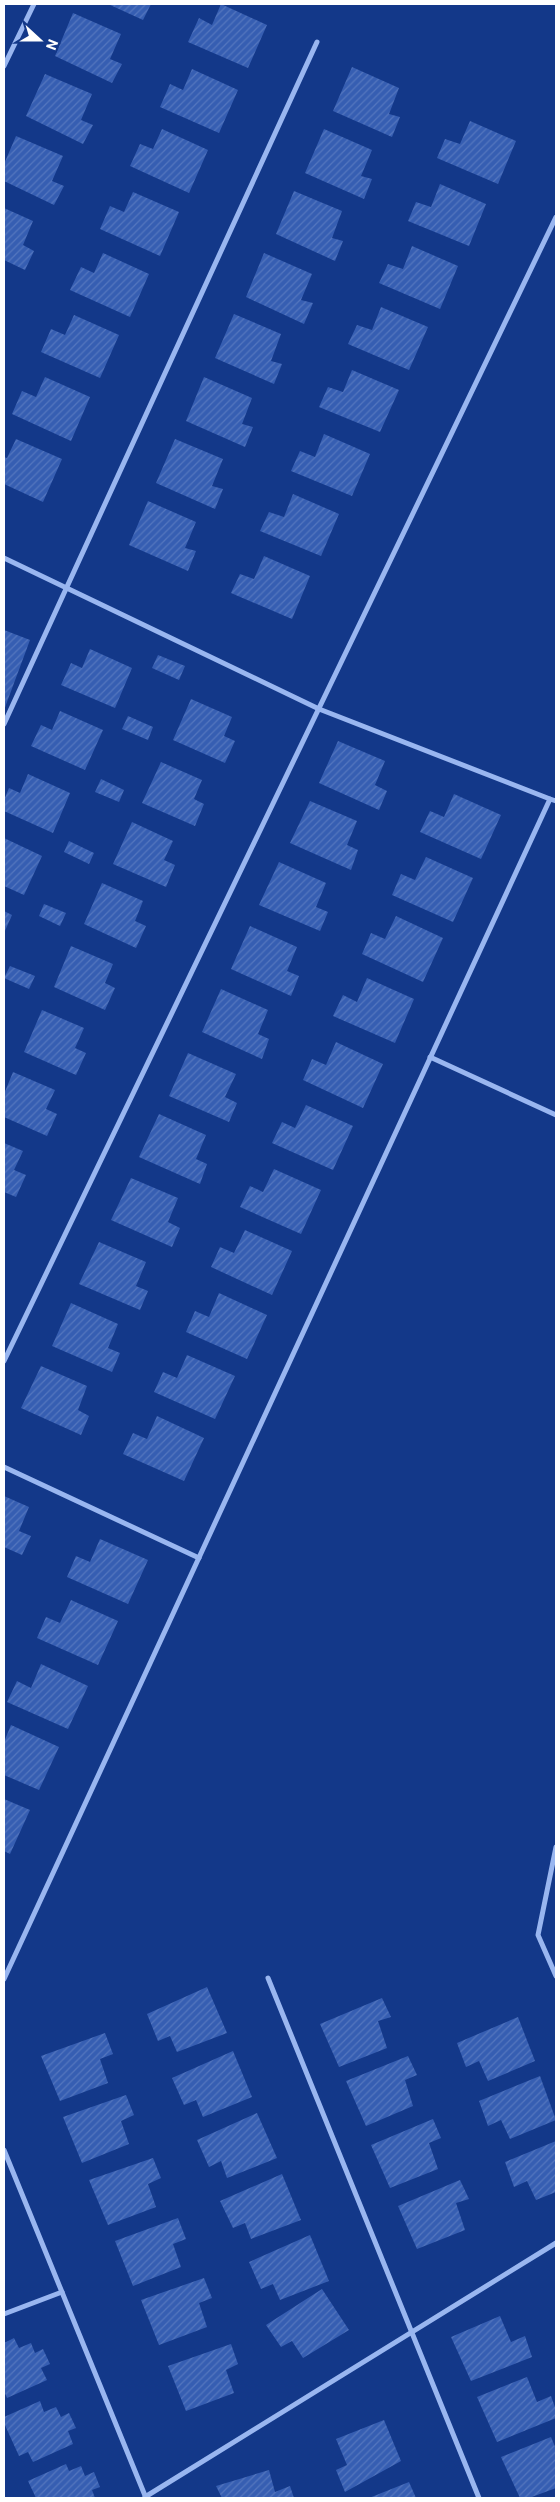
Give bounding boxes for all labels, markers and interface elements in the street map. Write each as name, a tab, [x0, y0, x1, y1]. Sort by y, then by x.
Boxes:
north arrow	[15, 15, 65, 65]
text: N	[43, 37, 61, 52]

